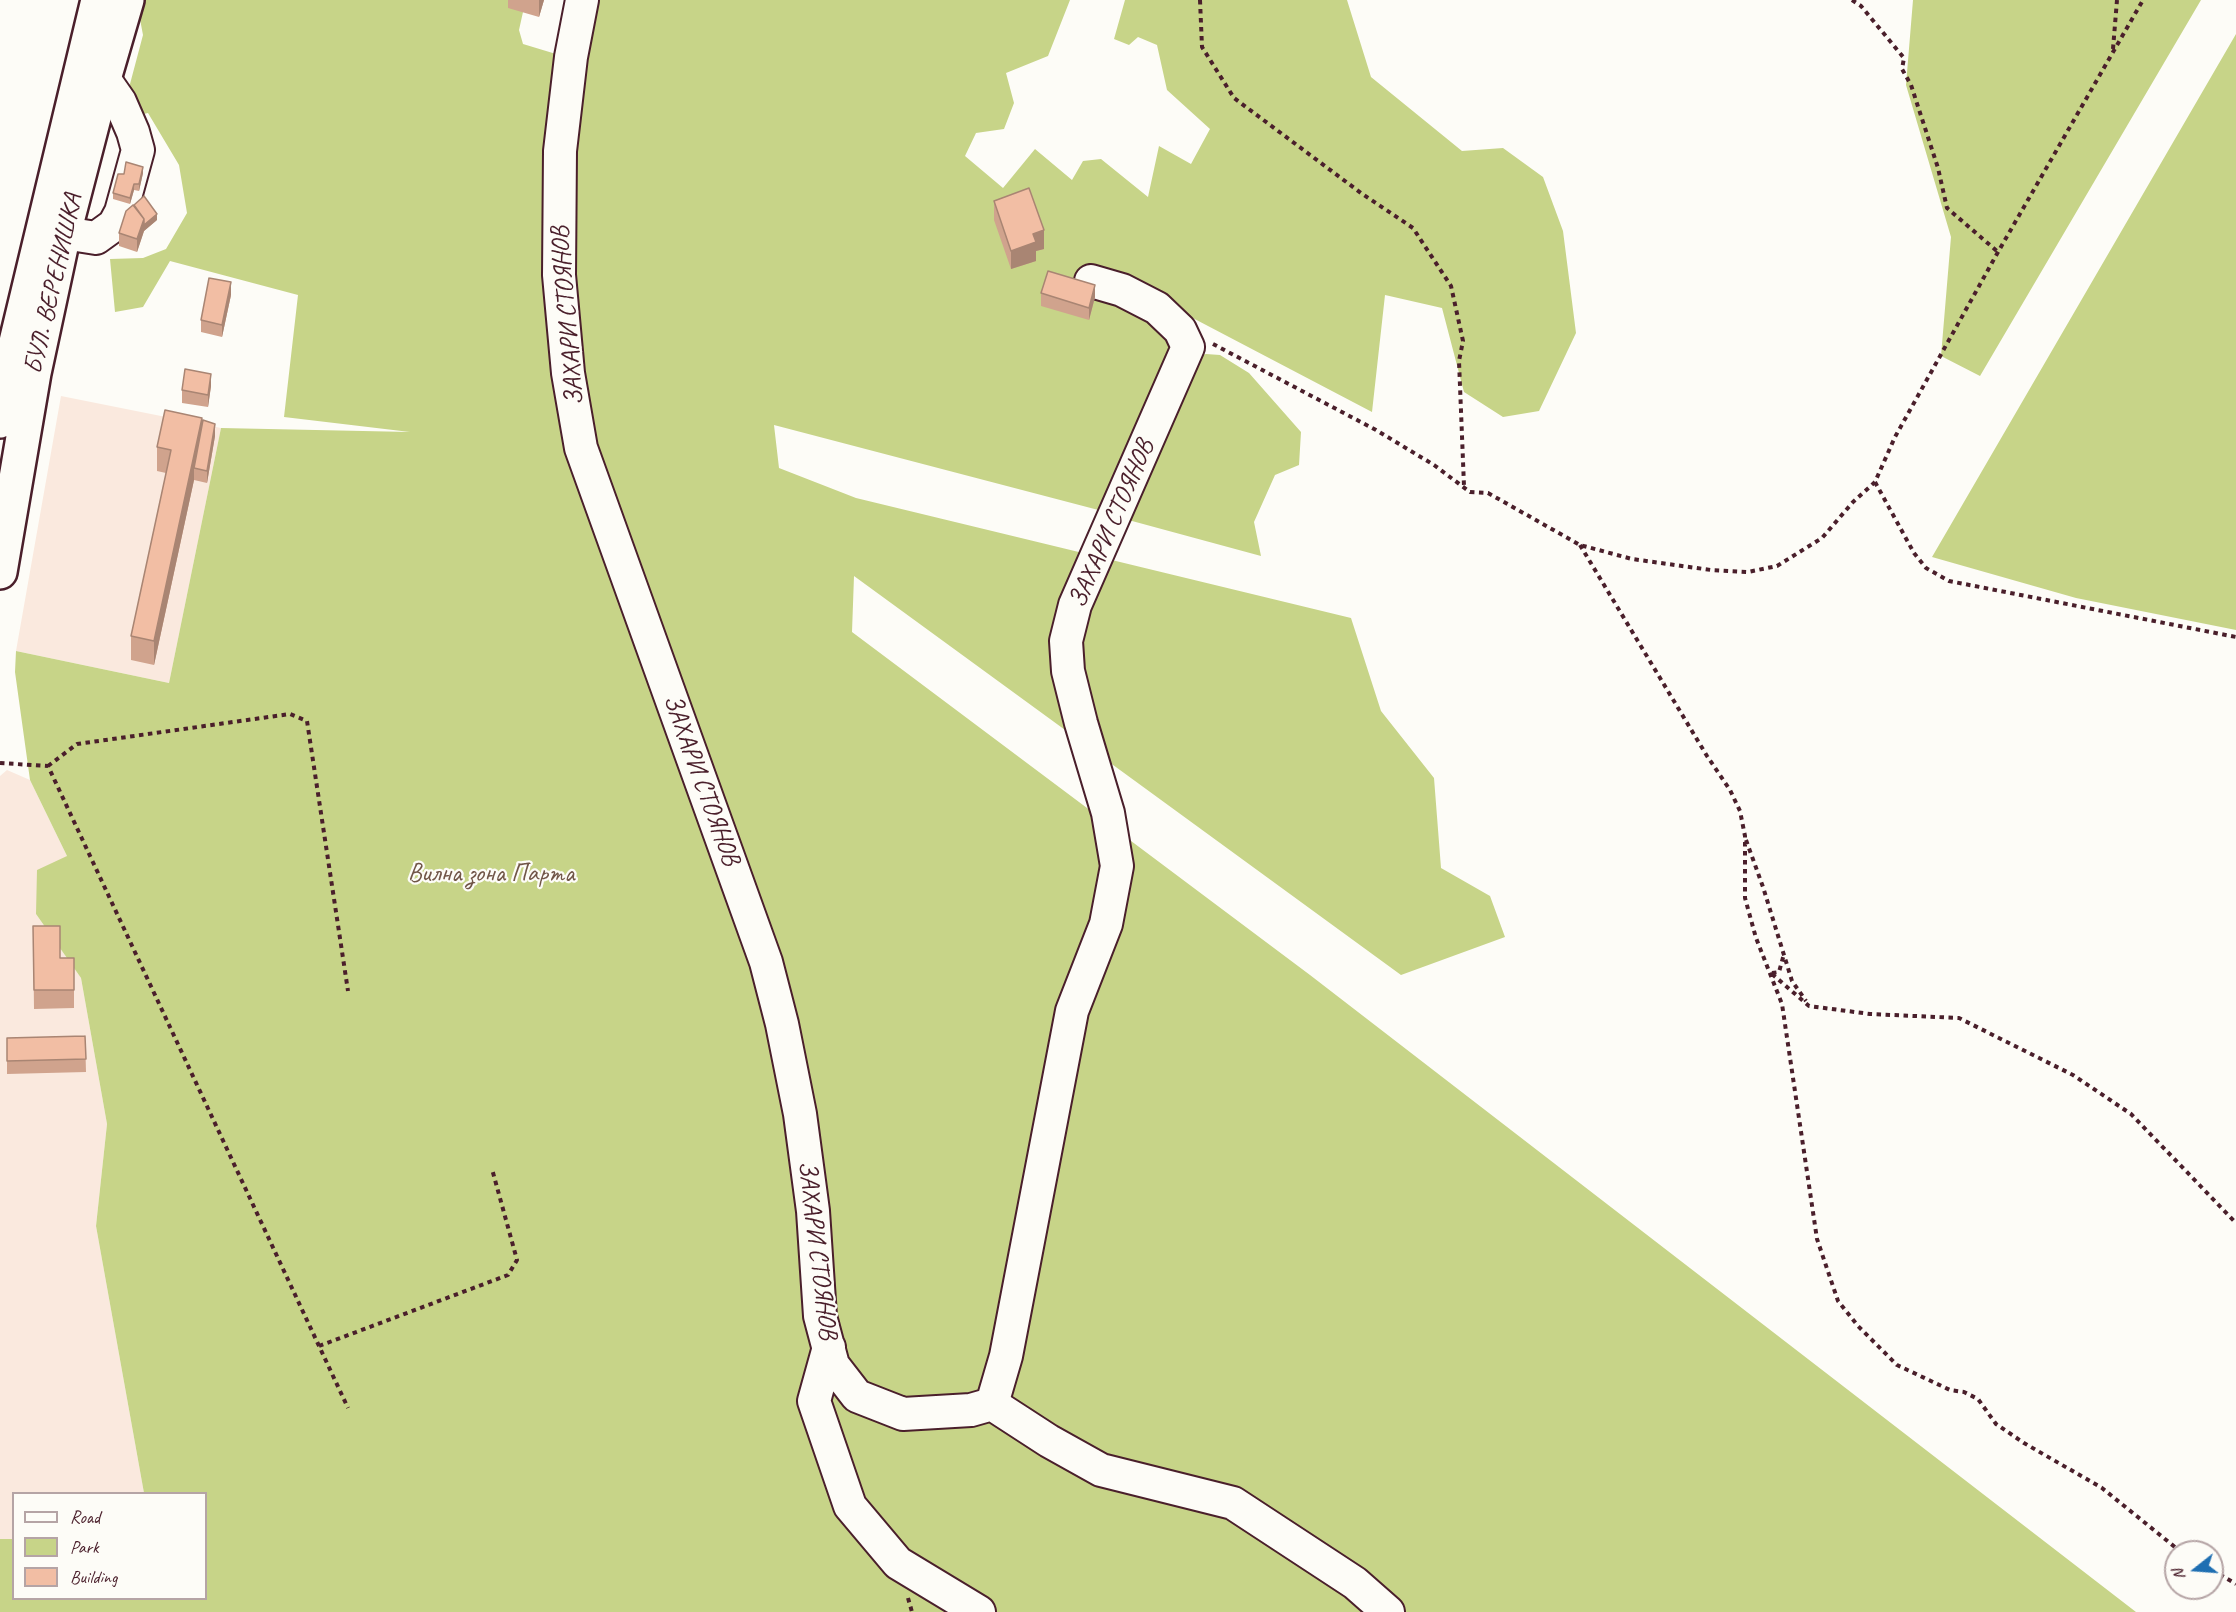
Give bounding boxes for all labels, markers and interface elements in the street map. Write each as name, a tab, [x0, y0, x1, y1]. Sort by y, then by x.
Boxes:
street label: БУЛ. ВЕРЕНИШКА	[18, 191, 90, 377]
street label: ЗАХАРИ СТОЯНОВ	[545, 225, 591, 407]
street label: ЗАХАРИ СТОЯНОВ	[1063, 435, 1161, 613]
street label: ЗАХАРИ СТОЯНОВ	[656, 690, 746, 870]
park label: Вилна зона Парта	[408, 858, 574, 890]
street label: ЗАХАРИ СТОЯНОВ	[791, 1159, 843, 1341]
legend	[12, 1492, 207, 1600]
text: Road	[70, 1506, 100, 1528]
text: Park	[70, 1536, 99, 1558]
north arrow	[2164, 1540, 2224, 1600]
text: Building	[70, 1566, 117, 1588]
text: N	[2168, 1567, 2190, 1582]

